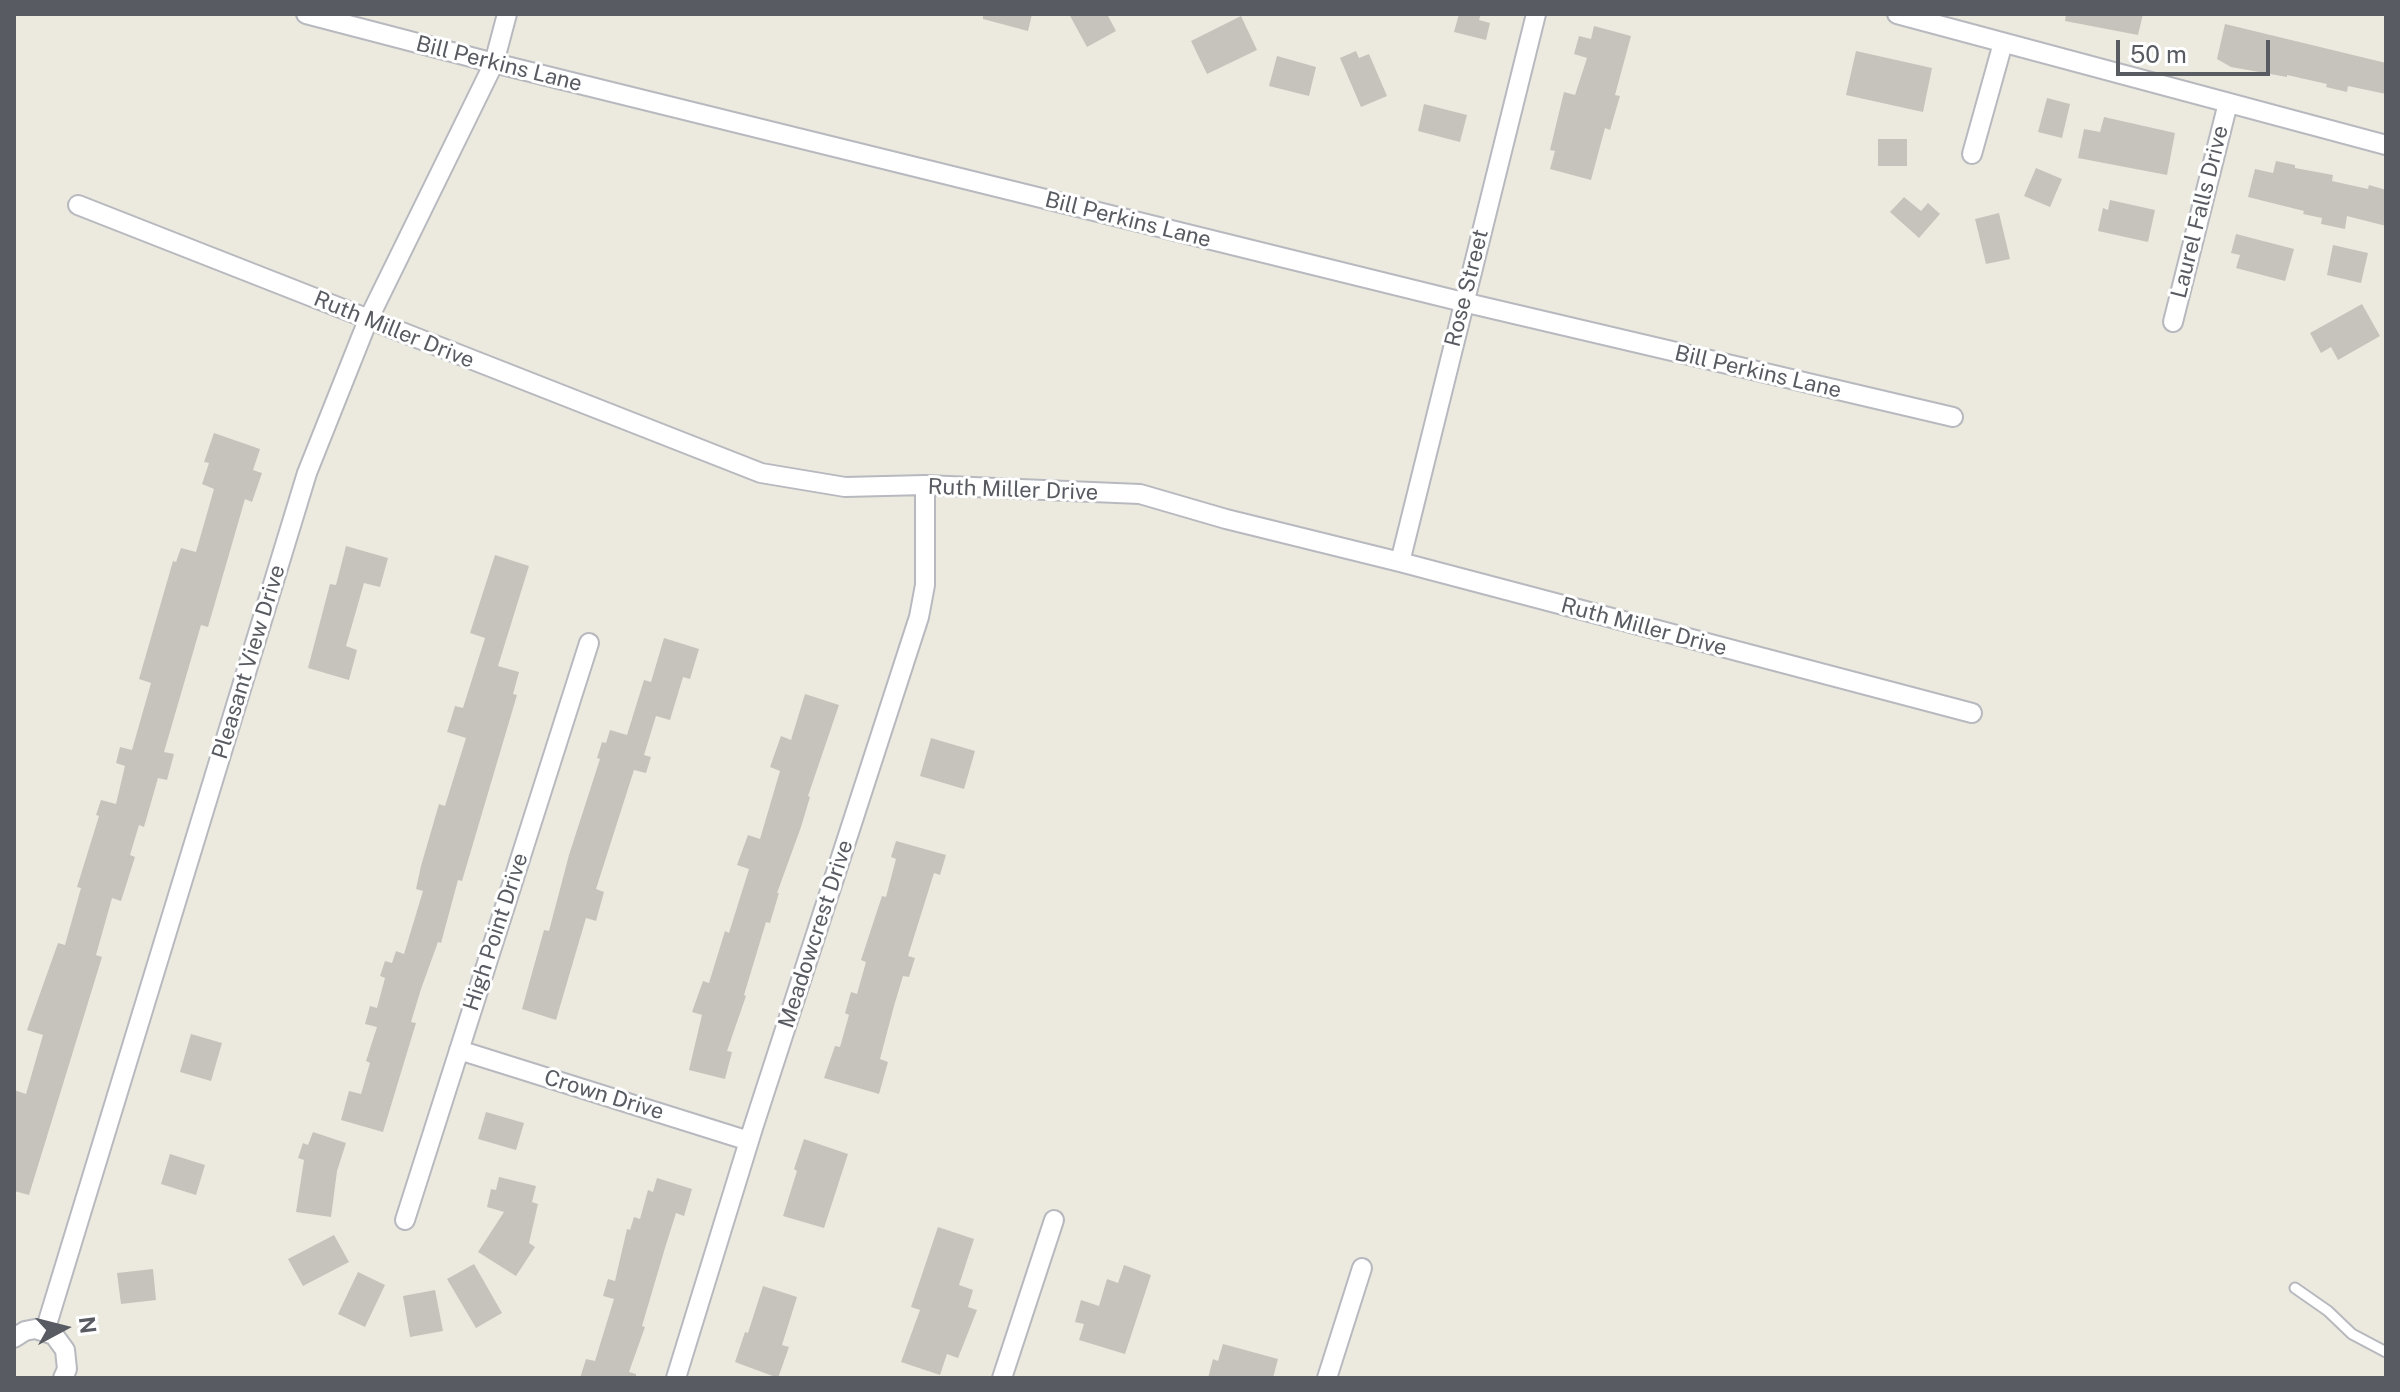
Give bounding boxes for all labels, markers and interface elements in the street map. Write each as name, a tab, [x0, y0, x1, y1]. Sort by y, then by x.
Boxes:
scale bar	[2120, 24, 2274, 74]
street label: Bill Perkins Lane	[413, 31, 585, 97]
text: 50 m	[2130, 40, 2187, 68]
street label: Laurel Falls Drive	[2166, 123, 2234, 301]
street label: Bill Perkins Lane	[1042, 187, 1214, 253]
street label: Rose Street	[1440, 227, 1494, 349]
street label: Ruth Miller Drive	[310, 286, 478, 374]
street label: Bill Perkins Lane	[1672, 340, 1844, 404]
street label: Ruth Miller Drive	[927, 474, 1099, 506]
street label: Pleasant View Drive	[207, 562, 291, 762]
street label: Ruth Miller Drive	[1558, 592, 1730, 662]
street label: Meadowcrest Drive	[773, 837, 859, 1031]
street label: High Point Drive	[458, 850, 534, 1014]
street label: Crown Drive	[541, 1064, 667, 1126]
north arrow	[24, 1288, 104, 1368]
text: N	[74, 1315, 102, 1335]

